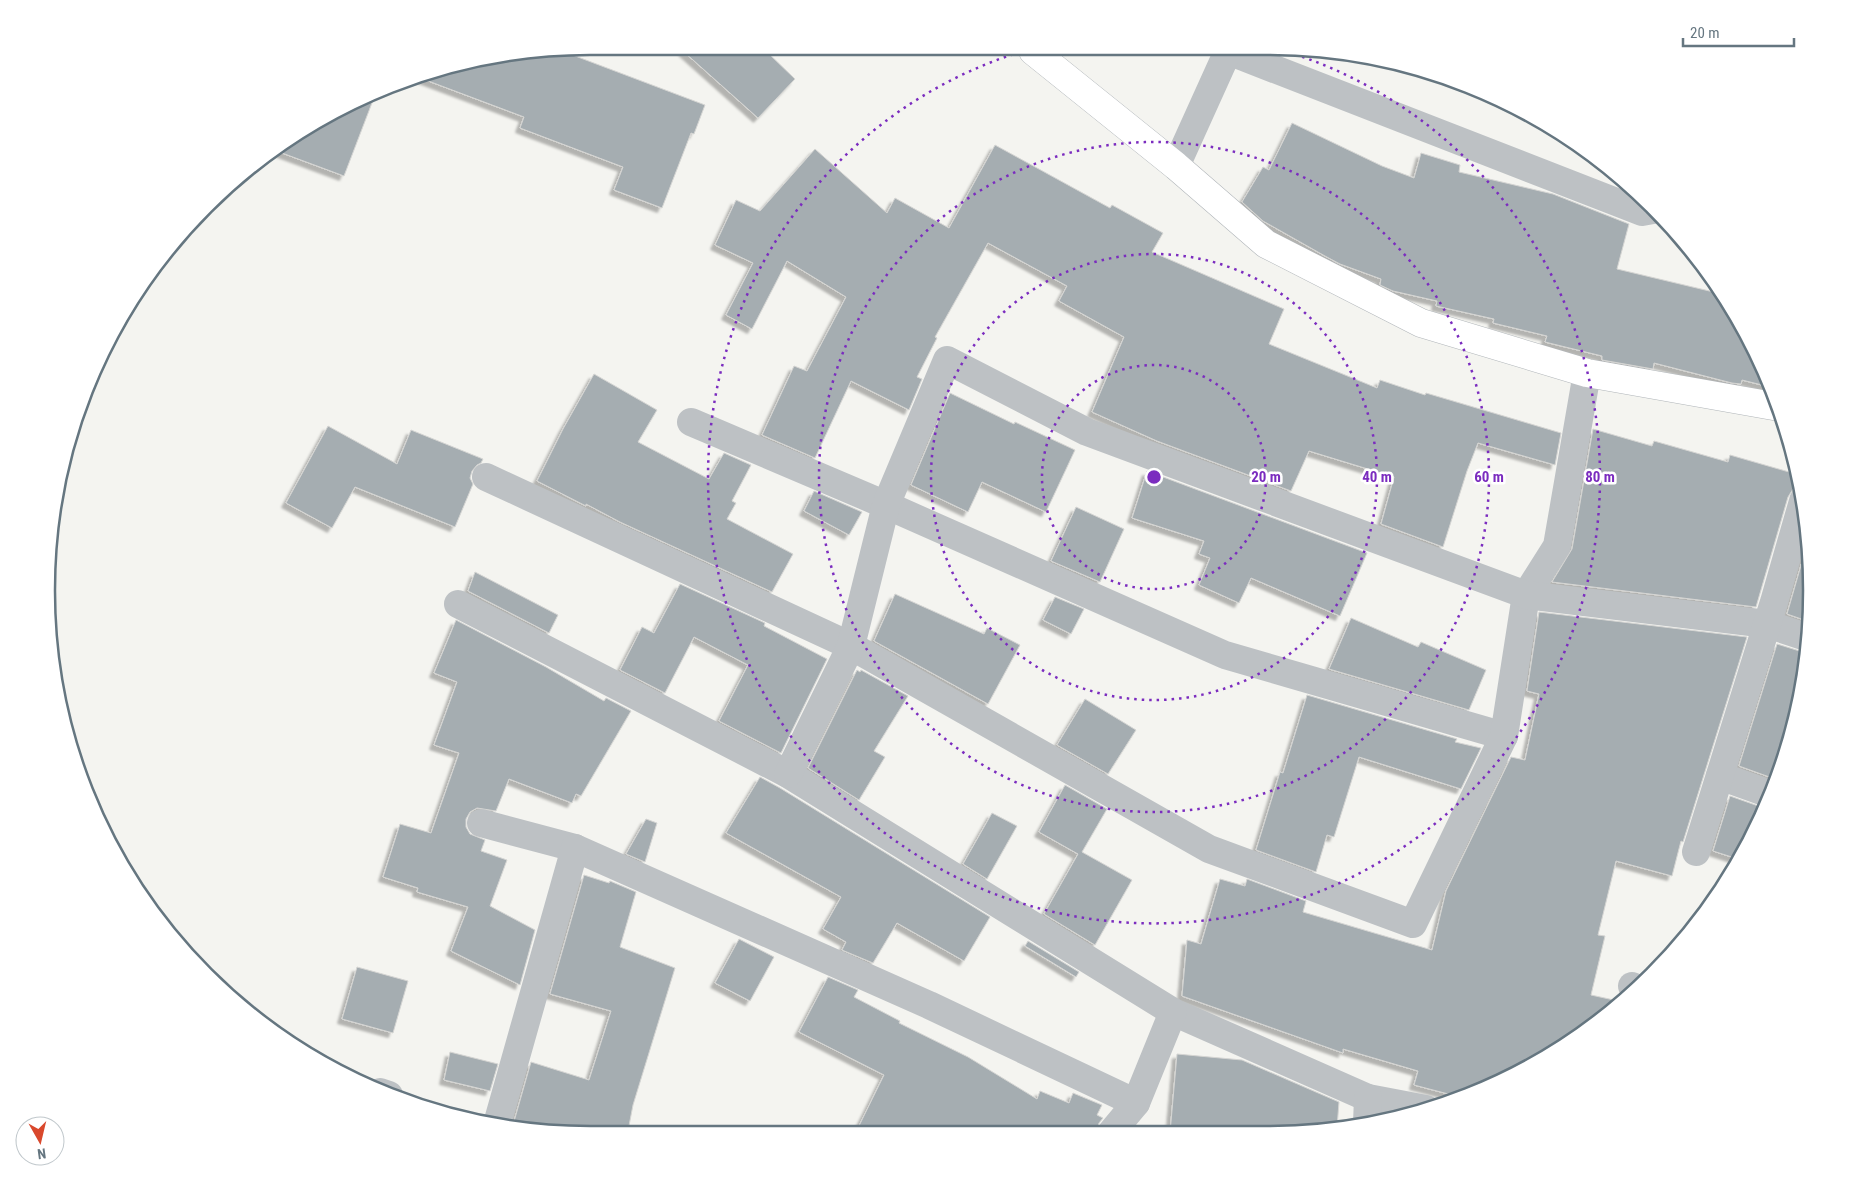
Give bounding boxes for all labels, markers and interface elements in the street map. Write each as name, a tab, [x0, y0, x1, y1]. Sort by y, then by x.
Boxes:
scale bar	[1683, 15, 1794, 47]
text: 20 m	[1690, 24, 1720, 42]
centre of rings	[1145, 468, 1163, 486]
text: 20 m	[1251, 468, 1281, 486]
text: 40 m	[1362, 468, 1392, 486]
text: 60 m	[1474, 468, 1504, 486]
text: 80 m	[1585, 468, 1615, 486]
north arrow	[15, 1116, 65, 1166]
text: N	[36, 1145, 47, 1162]

